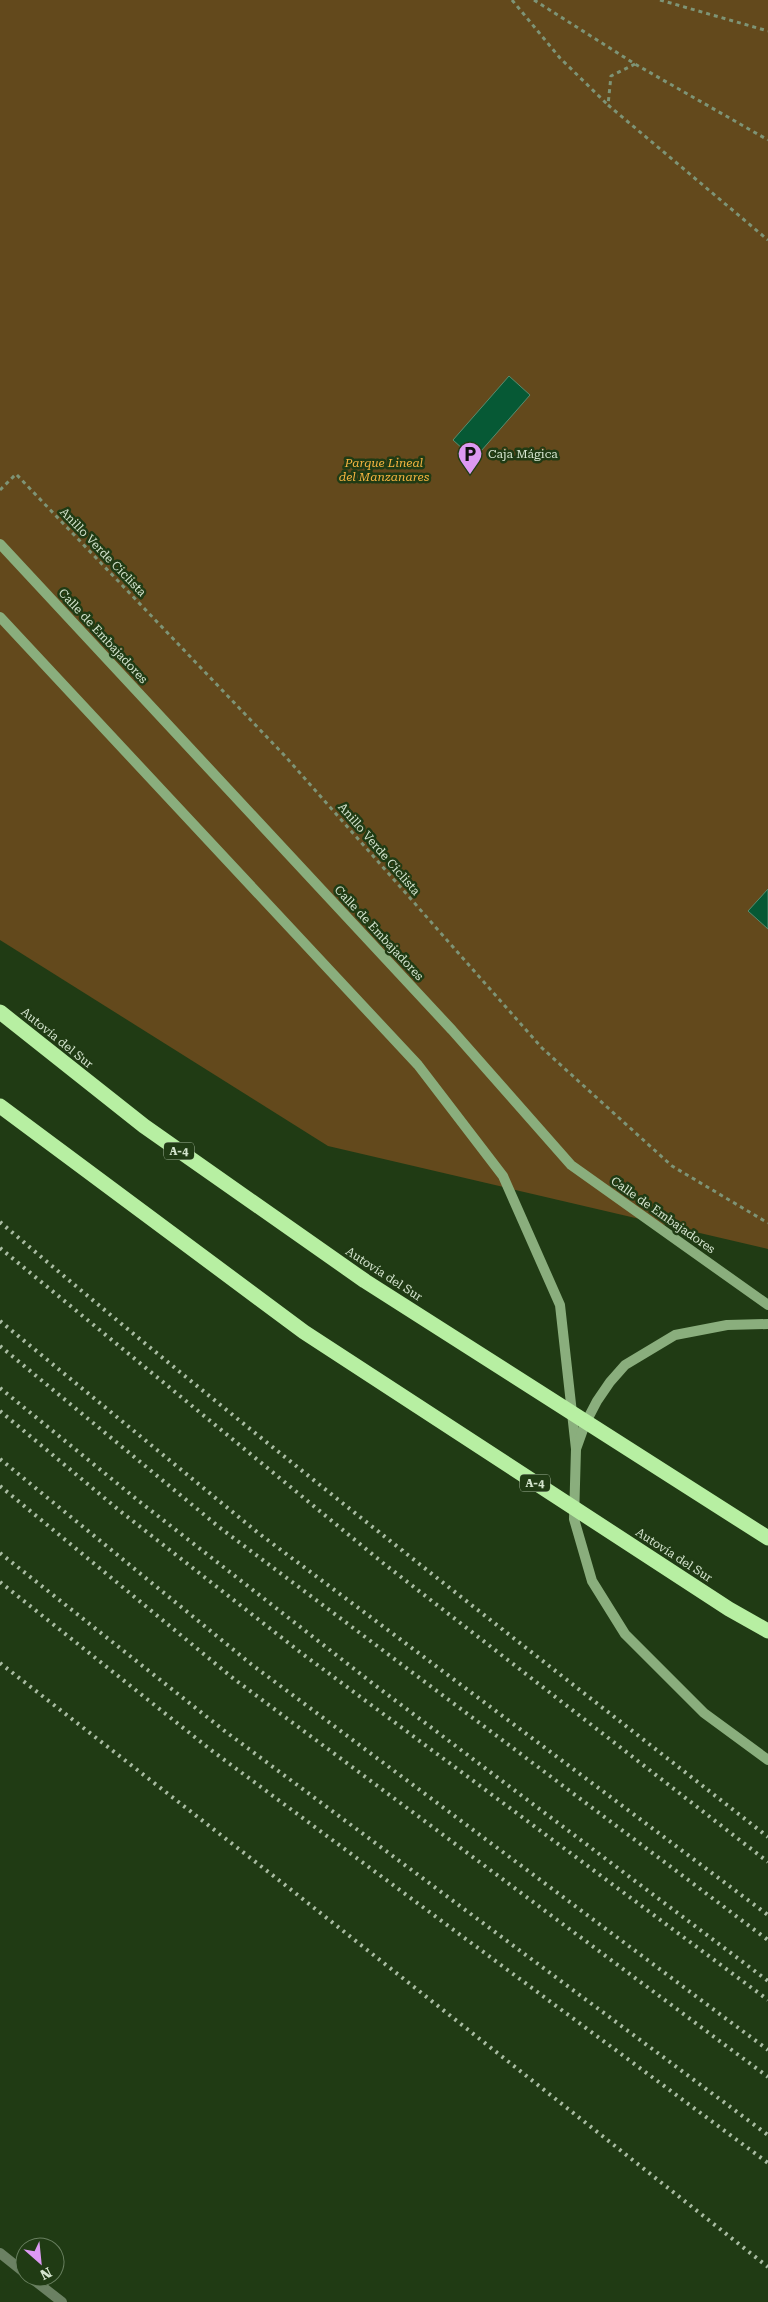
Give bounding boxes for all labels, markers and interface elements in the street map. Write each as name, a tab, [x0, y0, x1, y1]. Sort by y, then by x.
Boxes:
parking icon: Caja Mágica	[457, 441, 483, 475]
place label: Caja Mágica	[488, 447, 558, 461]
park label: Parque Lineal del Manzanares	[339, 456, 430, 484]
street label: Anillo Verde Ciclista	[57, 505, 149, 600]
street label: Calle de Embajadores	[56, 586, 151, 686]
street label: Anillo Verde Ciclista	[335, 800, 423, 898]
street label: Calle de Embajadores	[332, 883, 427, 983]
street label: Autovía del Sur	[18, 1005, 96, 1071]
road number: A-4	[164, 1142, 194, 1160]
street label: Calle de Embajadores	[608, 1174, 718, 1256]
street label: Autovía del Sur	[343, 1244, 425, 1304]
road number: A-4	[520, 1475, 550, 1492]
street label: Autovía del Sur	[633, 1525, 715, 1585]
north arrow	[15, 2237, 65, 2287]
text: N	[37, 2264, 54, 2283]

